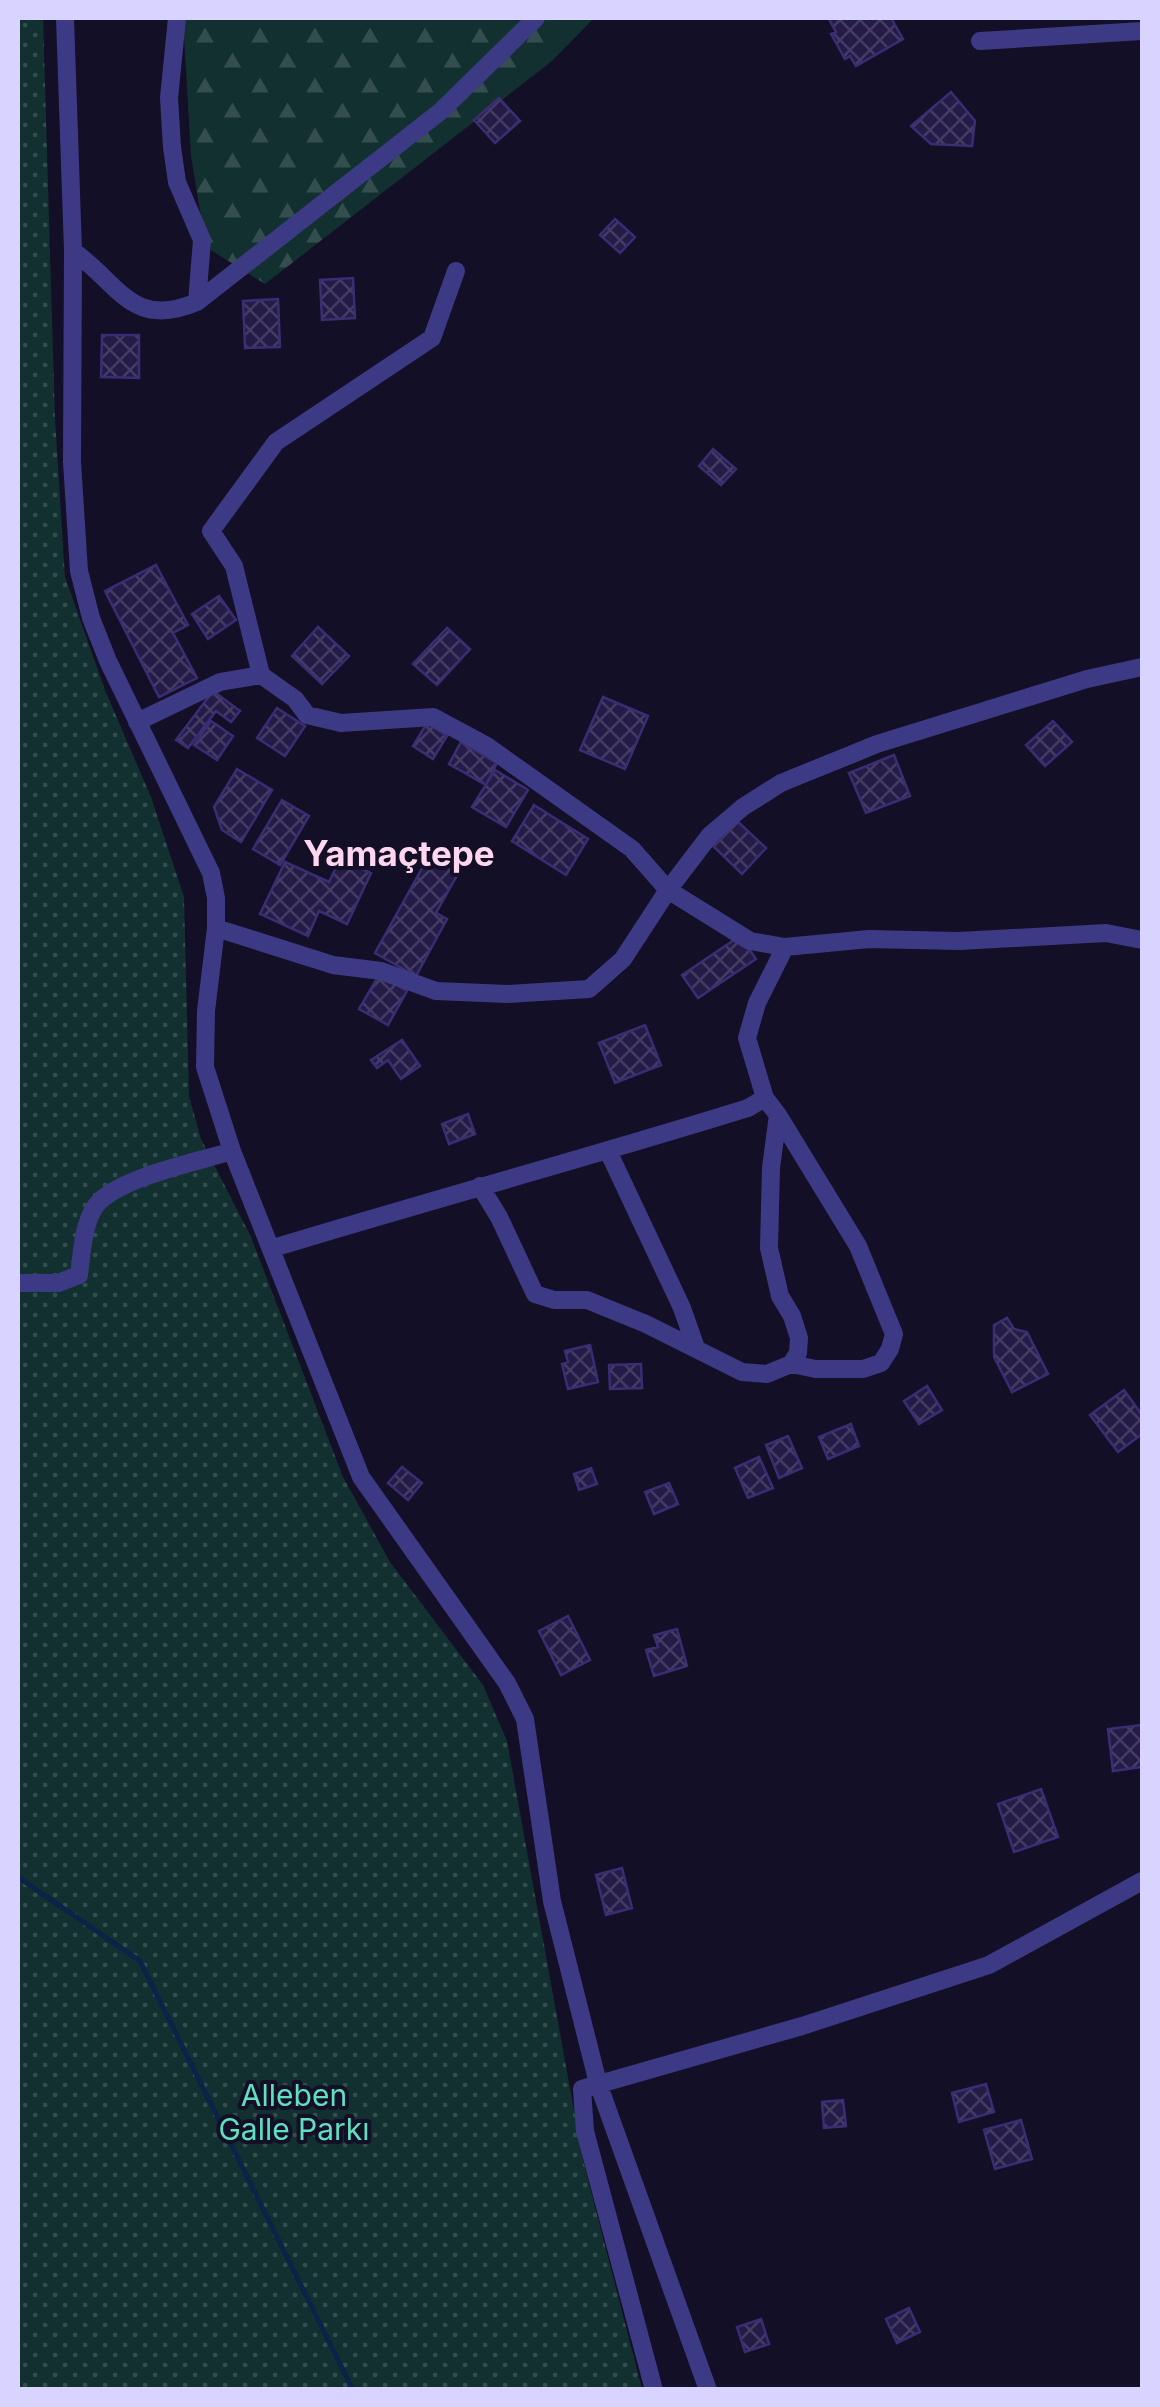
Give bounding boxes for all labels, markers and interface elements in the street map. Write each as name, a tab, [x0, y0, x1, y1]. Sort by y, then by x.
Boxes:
district label: Yamaçtepe	[303, 832, 495, 874]
park label: Alleben Galle Parkı	[218, 2077, 370, 2147]

